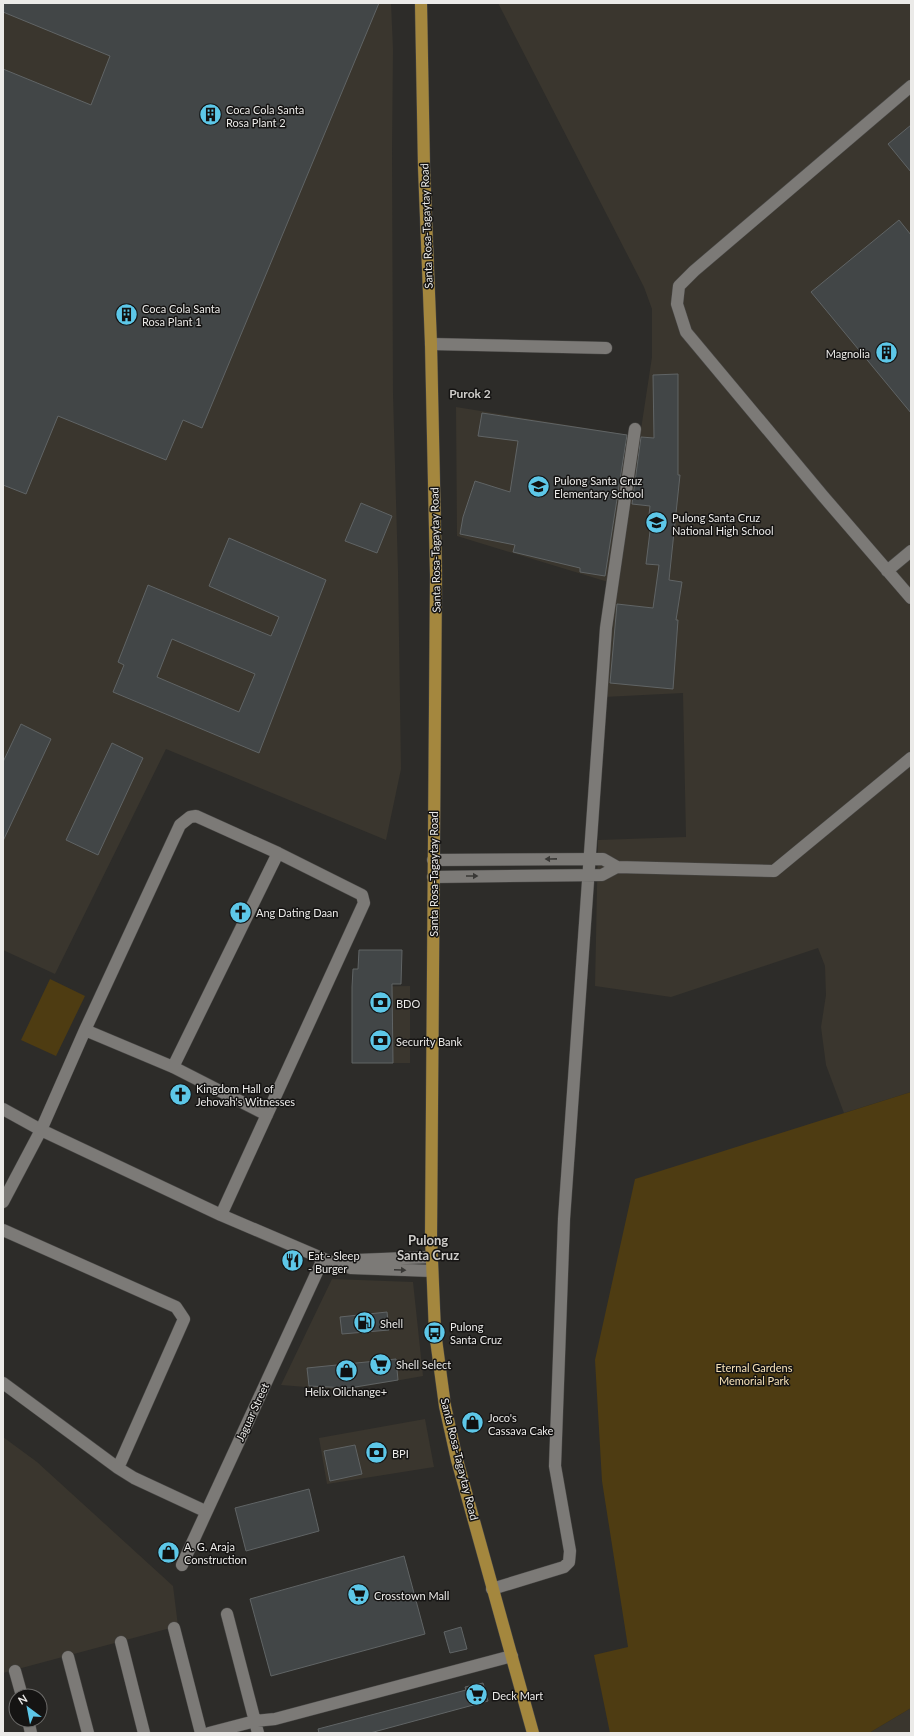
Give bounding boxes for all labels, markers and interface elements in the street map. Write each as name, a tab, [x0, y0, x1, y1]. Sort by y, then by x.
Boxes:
building icon: Coca Cola Santa Rosa Plant 2	[197, 102, 223, 128]
place label: Coca Cola Santa Rosa Plant 2	[226, 103, 304, 129]
street label: Santa Rosa-Tagaytay Road	[417, 163, 435, 289]
building icon: Coca Cola Santa Rosa Plant 1	[113, 301, 139, 327]
place label: Coca Cola Santa Rosa Plant 1	[142, 302, 220, 328]
building icon: Magnolia	[873, 340, 899, 366]
place label: Magnolia	[826, 347, 870, 360]
district label: Purok 2	[449, 386, 491, 401]
school or university icon: Pulong Santa Cruz Elementary School	[526, 473, 552, 499]
place label: Pulong Santa Cruz Elementary School	[554, 474, 644, 500]
street label: Santa Rosa-Tagaytay Road	[427, 487, 443, 613]
school or university icon: Pulong Santa Cruz National High School	[643, 510, 669, 536]
place label: Pulong Santa Cruz National High School	[672, 511, 774, 537]
street label: Santa Rosa-Tagaytay Road	[427, 811, 440, 937]
one-way arrow	[544, 856, 557, 862]
one-way arrow	[466, 873, 479, 879]
church icon: Ang Dating Daan	[228, 899, 254, 925]
place label: Ang Dating Daan	[256, 906, 338, 919]
bank icon: BDO	[368, 990, 394, 1016]
place label: BDO	[396, 997, 420, 1010]
bank icon: Security Bank	[368, 1028, 394, 1054]
place label: Security Bank	[396, 1035, 463, 1048]
church icon: Kingdom Hall of Jehovah's Witnesses	[167, 1081, 193, 1107]
place label: Kingdom Hall of Jehovah's Witnesses	[196, 1082, 295, 1108]
district label: Pulong Santa Cruz	[397, 1232, 459, 1263]
restaurant icon: Eat - Sleep - Burger	[280, 1248, 306, 1274]
place label: Eat - Sleep - Burger	[308, 1249, 360, 1275]
one-way arrow	[394, 1267, 407, 1273]
fuel station icon: Shell	[352, 1310, 378, 1336]
place label: Shell	[380, 1317, 403, 1330]
bus stop icon: Pulong Santa Cruz	[422, 1319, 448, 1345]
place label: Pulong Santa Cruz	[450, 1320, 502, 1346]
supermarket icon: Shell Select	[367, 1351, 393, 1377]
shop icon: Helix Oilchange+	[333, 1358, 359, 1384]
place label: Shell Select	[396, 1358, 451, 1371]
park label: Eternal Gardens Memorial Park	[716, 1361, 793, 1387]
street label: Jaguar Street	[233, 1381, 271, 1443]
place label: Helix Oilchange+	[305, 1385, 387, 1398]
street label: Santa Rosa-Tagaytay Road	[439, 1397, 481, 1521]
shop icon: Joco's Cassava Cake	[460, 1410, 486, 1436]
place label: Joco's Cassava Cake	[488, 1411, 554, 1437]
bank icon: BPI	[363, 1440, 389, 1466]
place label: BPI	[392, 1447, 409, 1460]
shop icon: A. G. Araja Construction	[156, 1539, 182, 1565]
place label: A. G. Araja Construction	[184, 1540, 247, 1566]
supermarket icon: Crosstown Mall	[345, 1582, 371, 1608]
place label: Crosstown Mall	[374, 1589, 449, 1602]
supermarket icon: Deck Mart	[463, 1682, 489, 1708]
north arrow	[8, 1688, 48, 1728]
place label: Deck Mart	[492, 1689, 543, 1702]
text: N	[15, 1691, 29, 1707]

